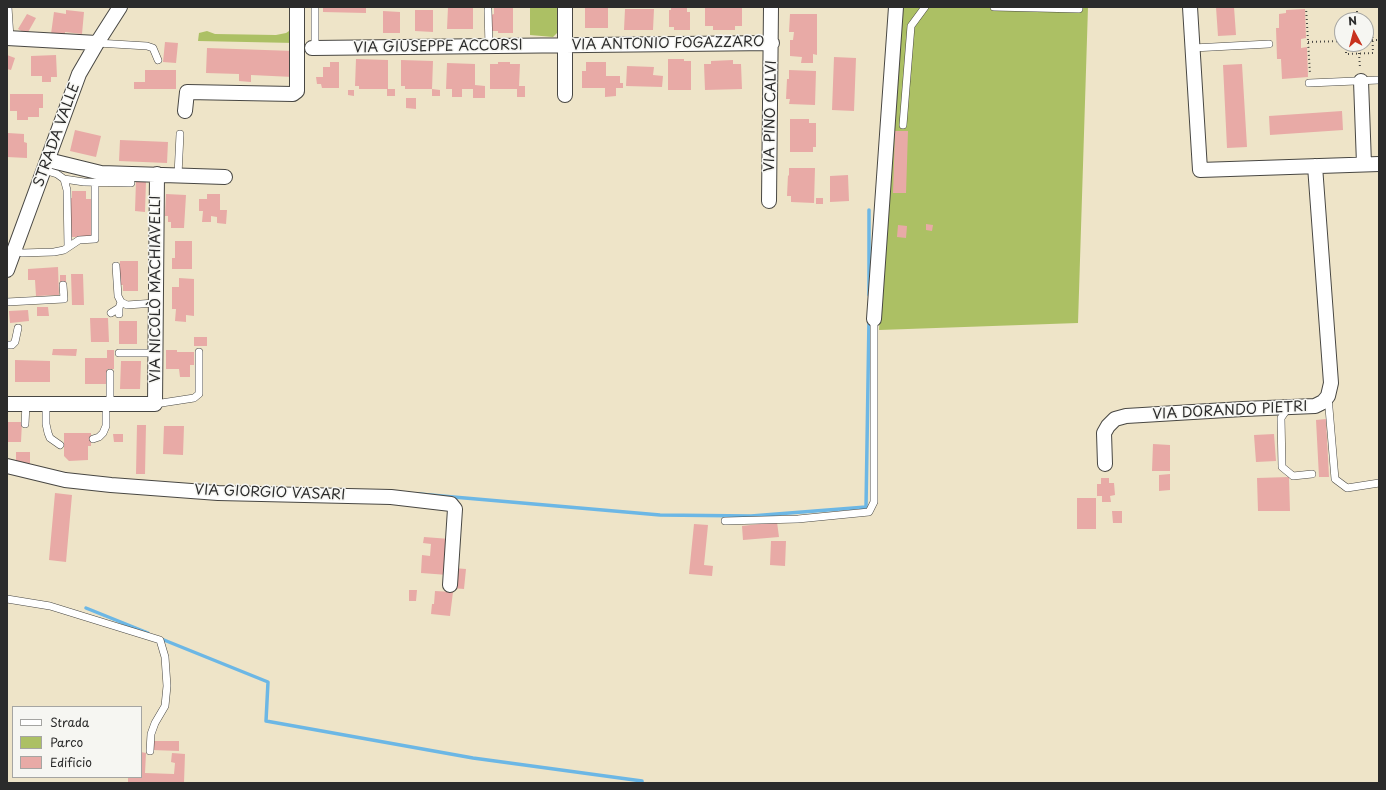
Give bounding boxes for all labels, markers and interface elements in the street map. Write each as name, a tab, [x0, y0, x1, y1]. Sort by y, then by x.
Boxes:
north arrow	[1334, 12, 1374, 52]
text: N	[1347, 12, 1358, 30]
street label: VIA ANTONIO FOGAZZARO	[571, 34, 765, 54]
street label: VIA GIUSEPPE ACCORSI	[353, 37, 523, 57]
street label: VIA PINO CALVI	[762, 60, 780, 172]
street label: STRADA VALLE	[30, 81, 84, 189]
street label: VIA NICOLÒ MACHIAVELLI	[148, 195, 164, 383]
street label: VIA DORANDO PIETRI	[1152, 399, 1308, 423]
street label: VIA GIORGIO VASARI	[194, 482, 346, 504]
legend	[12, 706, 142, 778]
text: Strada	[50, 713, 89, 731]
text: Parco	[50, 733, 83, 751]
text: Edificio	[50, 753, 92, 771]

